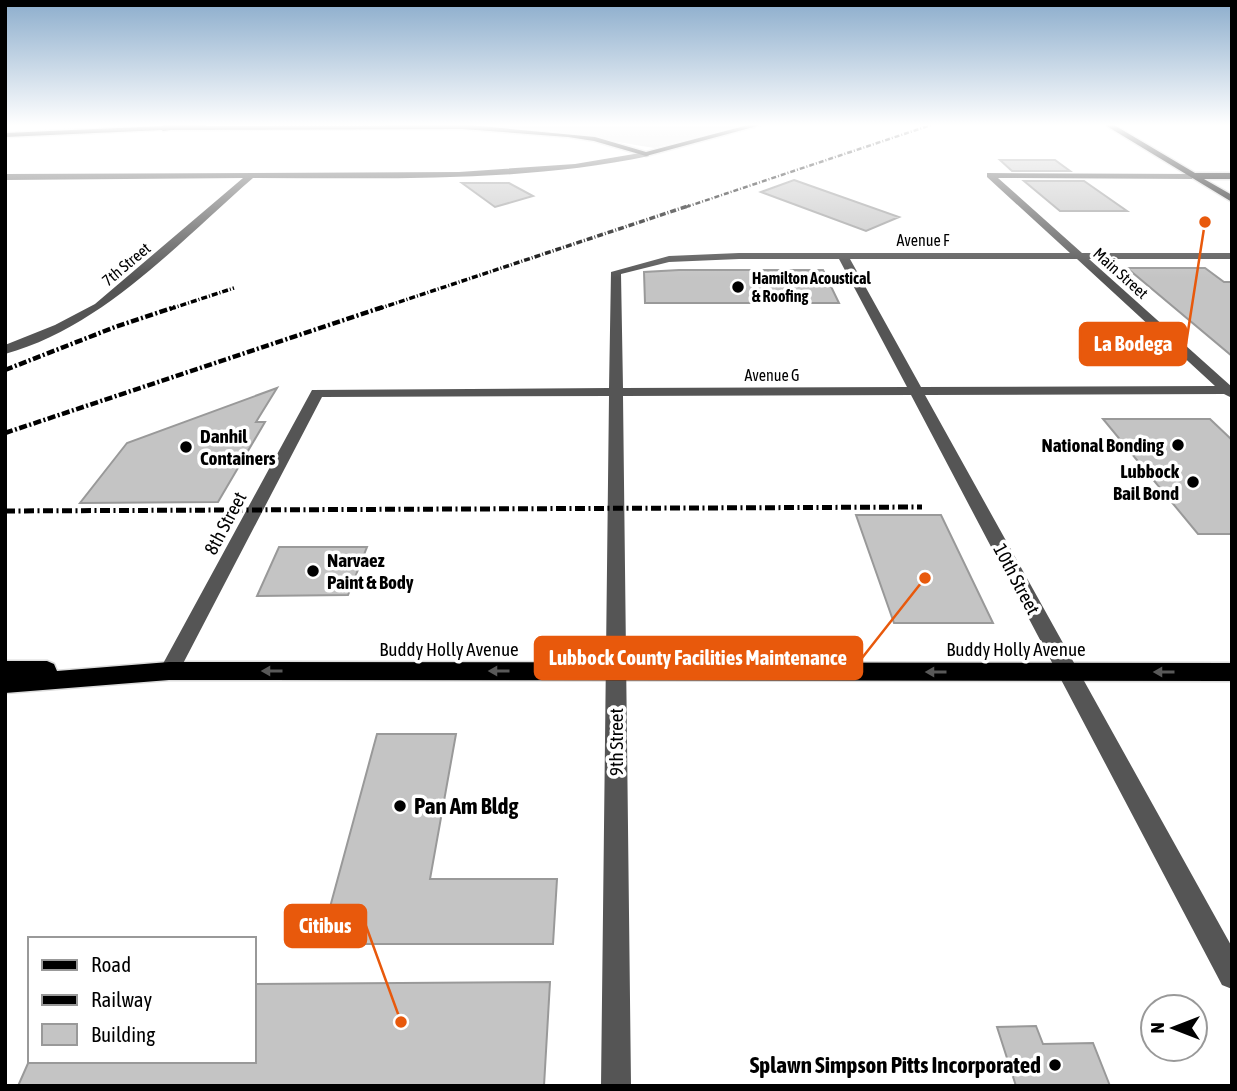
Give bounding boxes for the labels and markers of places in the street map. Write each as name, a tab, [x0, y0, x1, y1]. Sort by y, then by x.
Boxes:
place label: Hamilton Acoustical & Roofing	[752, 269, 871, 305]
marker: Hamilton Acoustical & Roofing	[730, 279, 746, 295]
callout: La Bodega	[1080, 323, 1186, 365]
place label: Danhil Containers	[200, 425, 276, 469]
place label: National Bonding	[1042, 434, 1165, 456]
marker: National Bonding	[1170, 437, 1186, 453]
marker: Danhil Containers	[178, 439, 194, 455]
place label: Lubbock Bail Bond	[1113, 460, 1180, 504]
marker: Lubbock Bail Bond	[1185, 474, 1201, 490]
place label: Narvaez Paint & Body	[327, 549, 414, 593]
marker: Narvaez Paint & Body	[305, 563, 321, 579]
callout: Lubbock County Facilities Maintenance	[535, 637, 862, 679]
place label: Pan Am Bldg	[414, 793, 518, 819]
marker: Pan Am Bldg	[392, 798, 408, 814]
callout: Citibus	[285, 905, 366, 947]
place label: Splawn Simpson Pitts Incorporated	[750, 1052, 1041, 1078]
marker: Splawn Simpson Pitts Incorporated	[1047, 1057, 1063, 1073]

